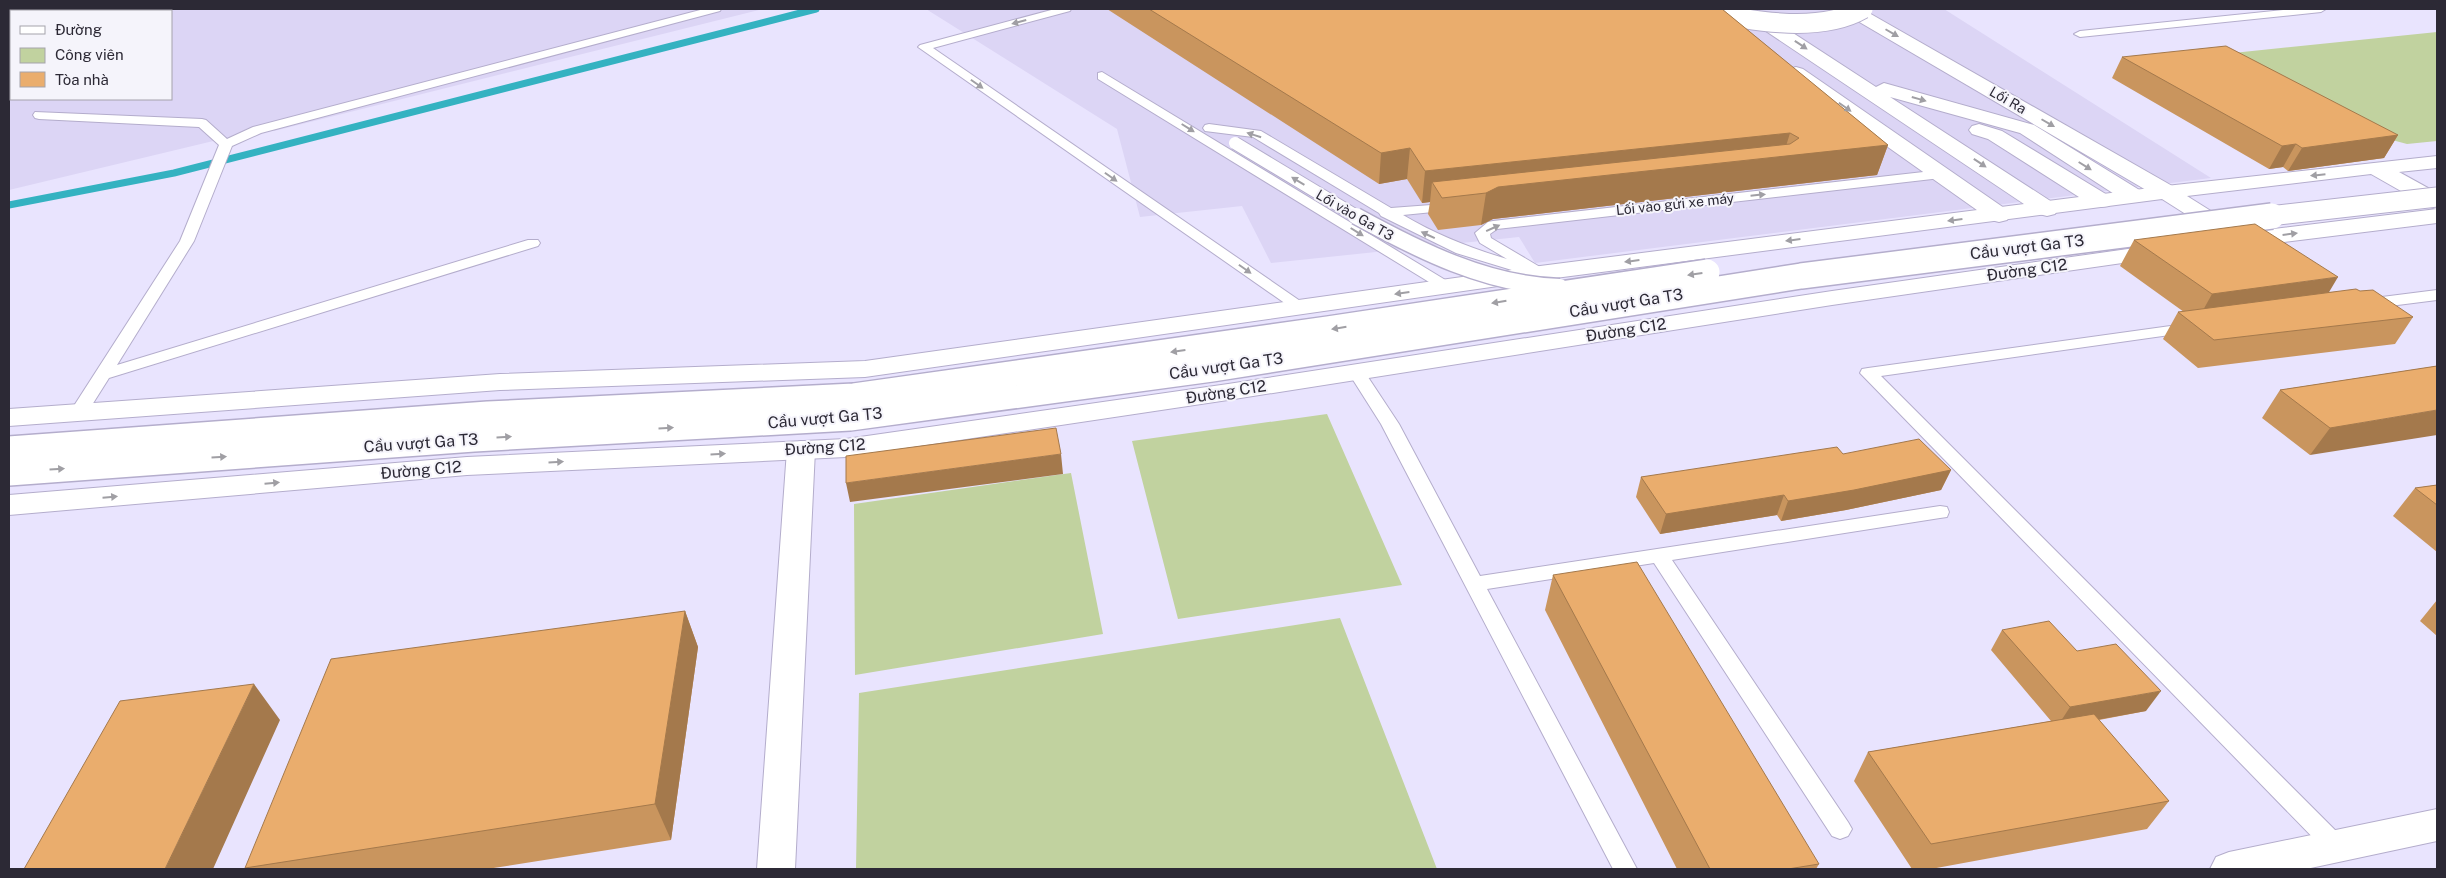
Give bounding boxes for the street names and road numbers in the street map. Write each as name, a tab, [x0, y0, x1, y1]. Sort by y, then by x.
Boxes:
street label: Lối Ra	[1987, 83, 2029, 117]
street label: Lối vào Ga T3	[1313, 186, 1397, 244]
street label: Lối vào gửi xe máy	[1615, 190, 1735, 218]
street label: Cầu vượt Ga T3	[1969, 231, 2085, 263]
street label: Đường C12	[1985, 255, 2069, 285]
street label: Cầu vượt Ga T3	[1568, 285, 1684, 321]
street label: Đường C12	[1584, 314, 1668, 346]
street label: Cầu vượt Ga T3	[1168, 349, 1284, 383]
street label: Đường C12	[1184, 376, 1268, 408]
street label: Cầu vượt Ga T3	[767, 404, 883, 432]
street label: Cầu vượt Ga T3	[363, 430, 479, 456]
street label: Đường C12	[784, 435, 866, 459]
street label: Đường C12	[380, 457, 462, 483]

